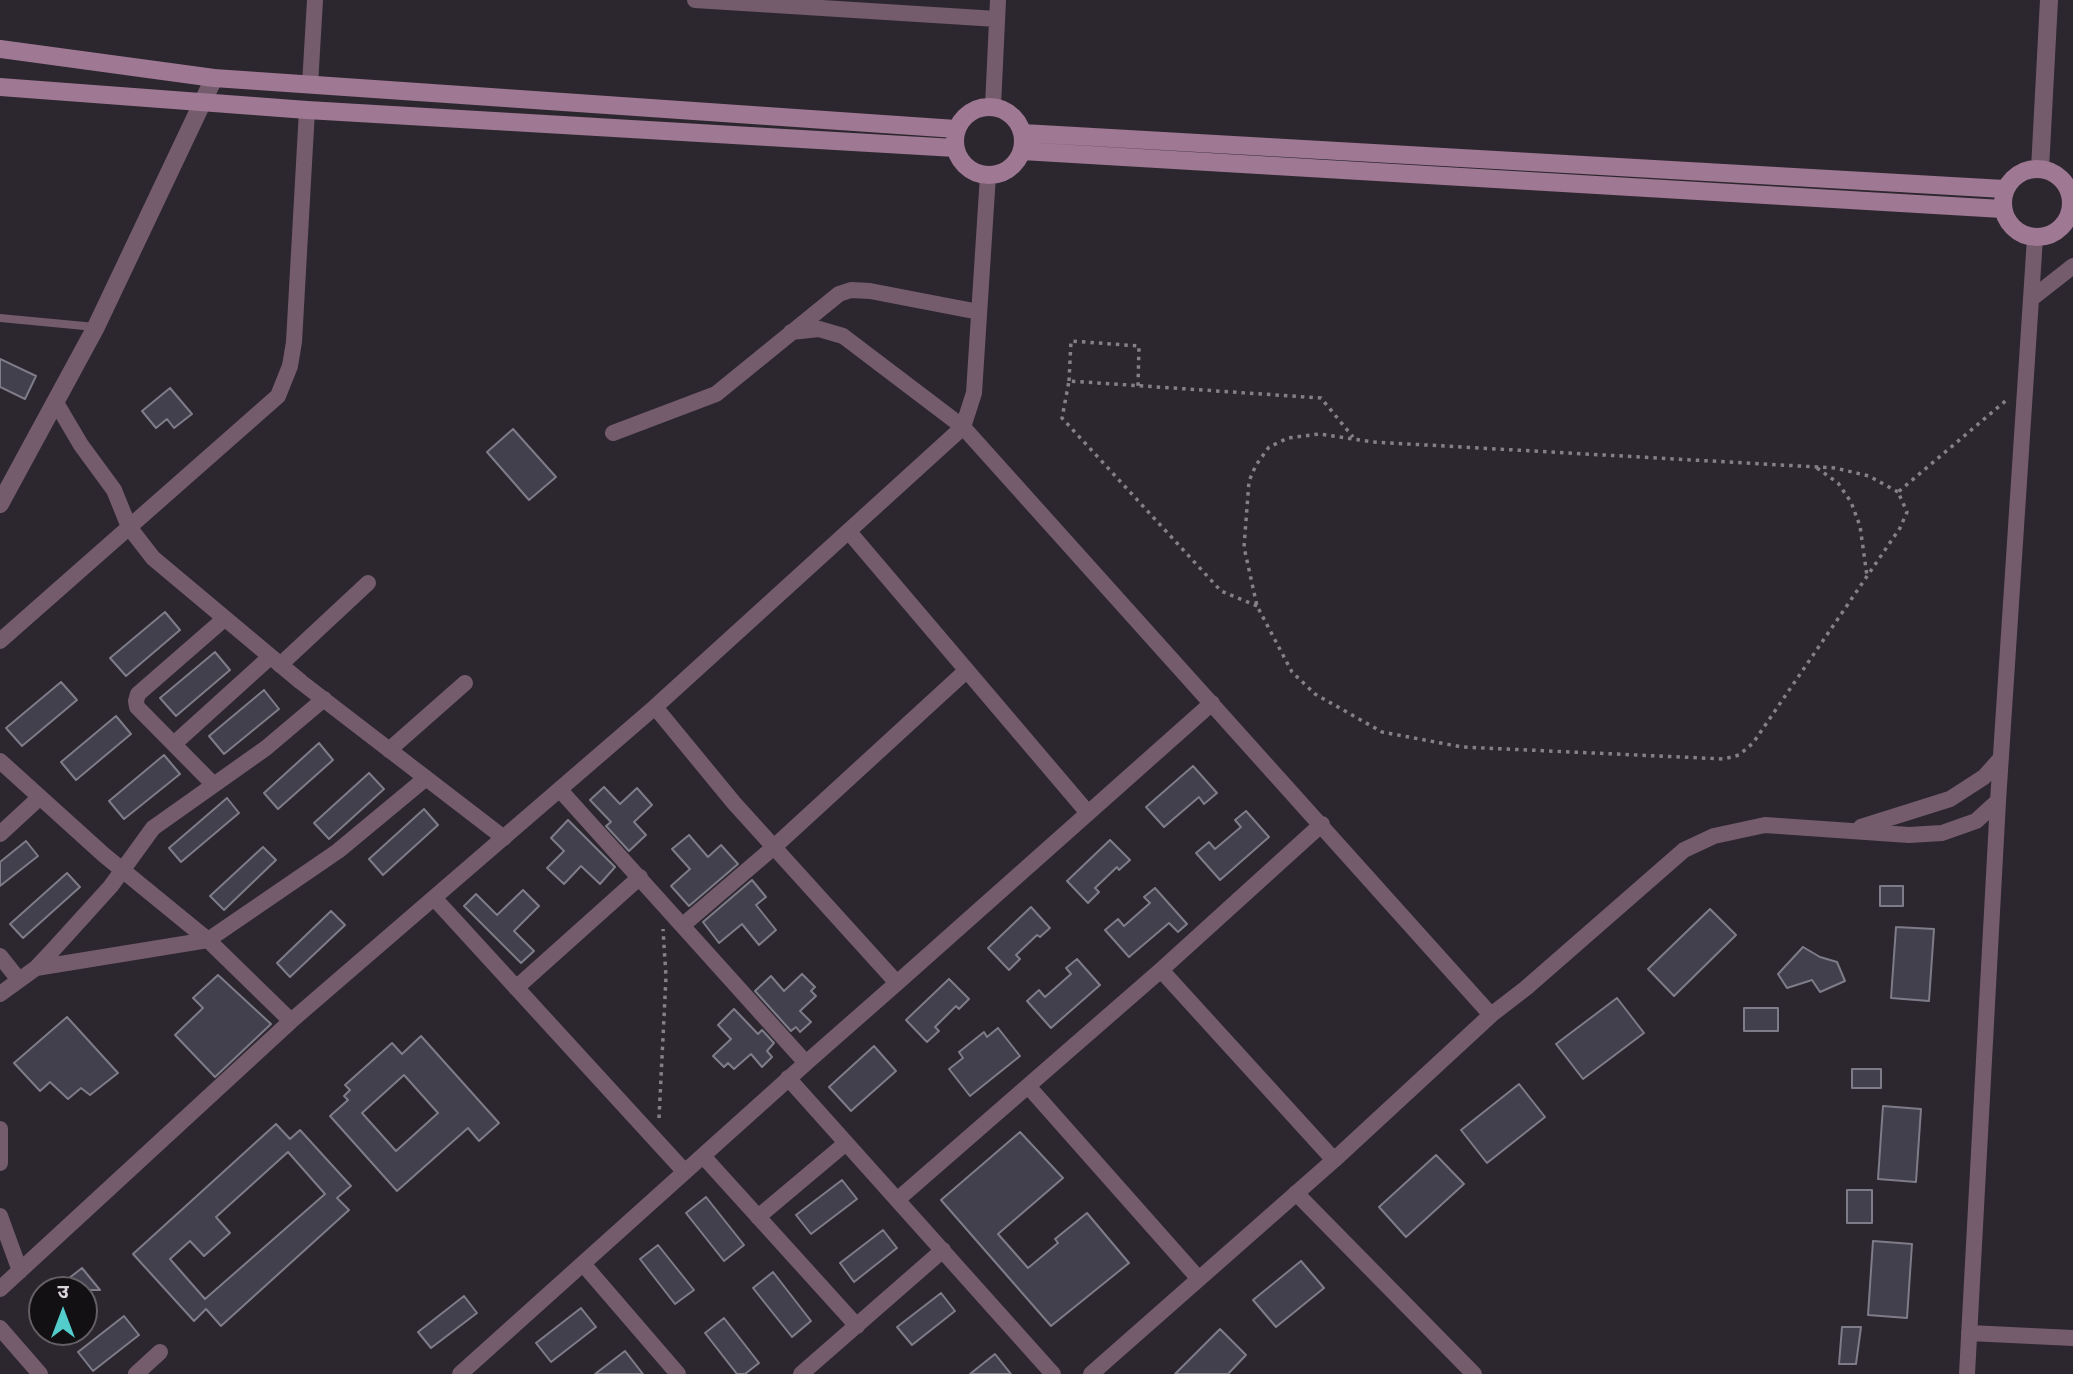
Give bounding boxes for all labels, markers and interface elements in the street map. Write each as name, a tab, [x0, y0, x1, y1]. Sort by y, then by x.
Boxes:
north arrow	[28, 1276, 98, 1346]
text: उ	[57, 1280, 69, 1303]

